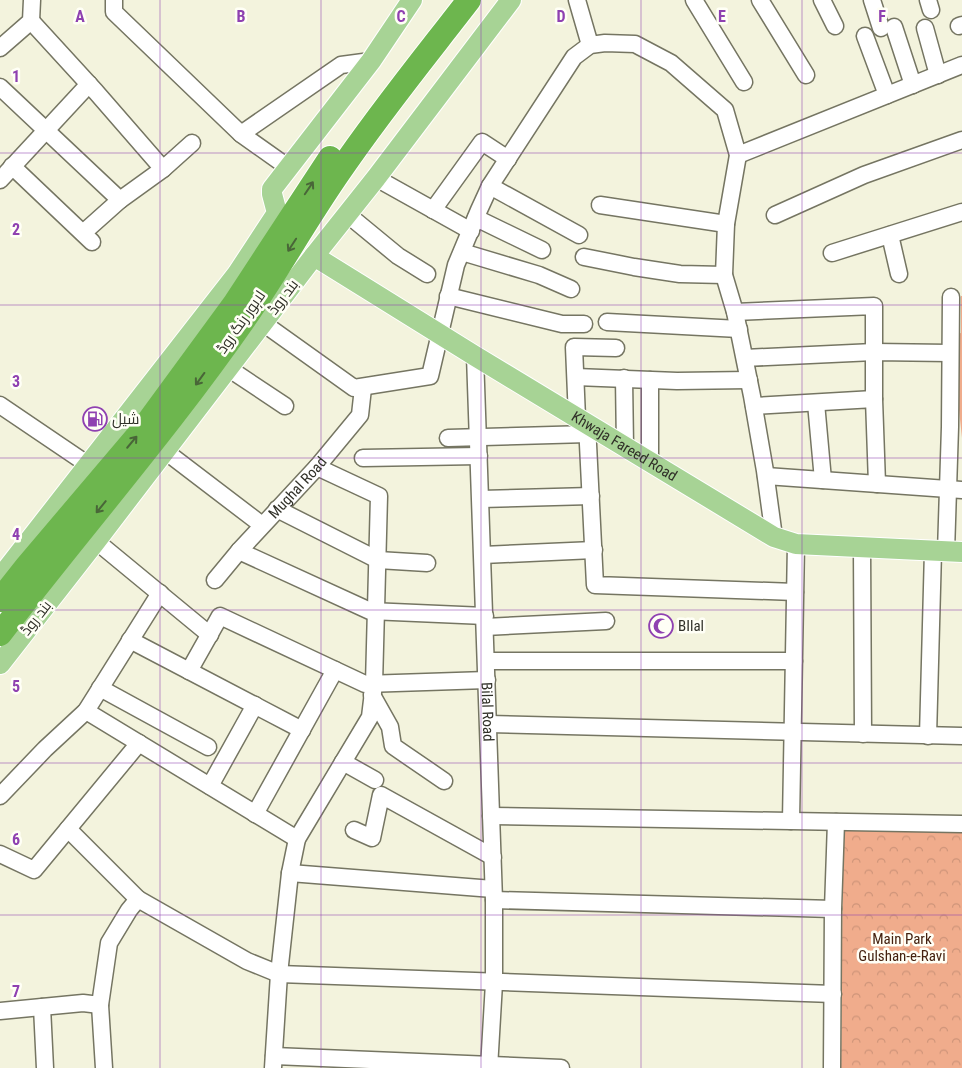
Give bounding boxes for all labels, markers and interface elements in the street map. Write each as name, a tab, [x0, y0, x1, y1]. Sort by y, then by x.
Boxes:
text: A	[75, 7, 85, 26]
text: B	[237, 7, 246, 26]
text: C	[396, 7, 406, 26]
text: D	[556, 7, 566, 26]
text: E	[718, 7, 726, 26]
text: F	[878, 7, 886, 26]
text: 1	[12, 67, 20, 86]
one-way arrow	[304, 181, 314, 195]
text: 2	[12, 220, 20, 239]
one-way arrow	[287, 238, 297, 252]
street label: بند روڈ	[264, 276, 302, 318]
street label: لاہور رنگ روڈ	[213, 287, 270, 358]
one-way arrow	[195, 371, 206, 385]
text: 3	[12, 372, 20, 391]
fuel station icon: شیل	[82, 406, 108, 432]
street label: Khwaja Fareed Road	[568, 408, 680, 485]
place label: شیل	[112, 410, 139, 429]
one-way arrow	[126, 436, 137, 449]
street label: Mughal Road	[265, 453, 331, 522]
one-way arrow	[95, 500, 106, 513]
text: 4	[12, 525, 20, 544]
street label: بند روڈ	[17, 597, 55, 639]
mosque icon: BIlal	[648, 613, 674, 639]
place label: BIlal	[678, 617, 704, 635]
text: 5	[12, 677, 20, 696]
street label: Bilal Road	[477, 682, 497, 742]
text: 6	[12, 830, 20, 849]
park label: Main Park Gulshan-e-Ravi	[858, 930, 946, 965]
text: 7	[12, 982, 20, 1001]

